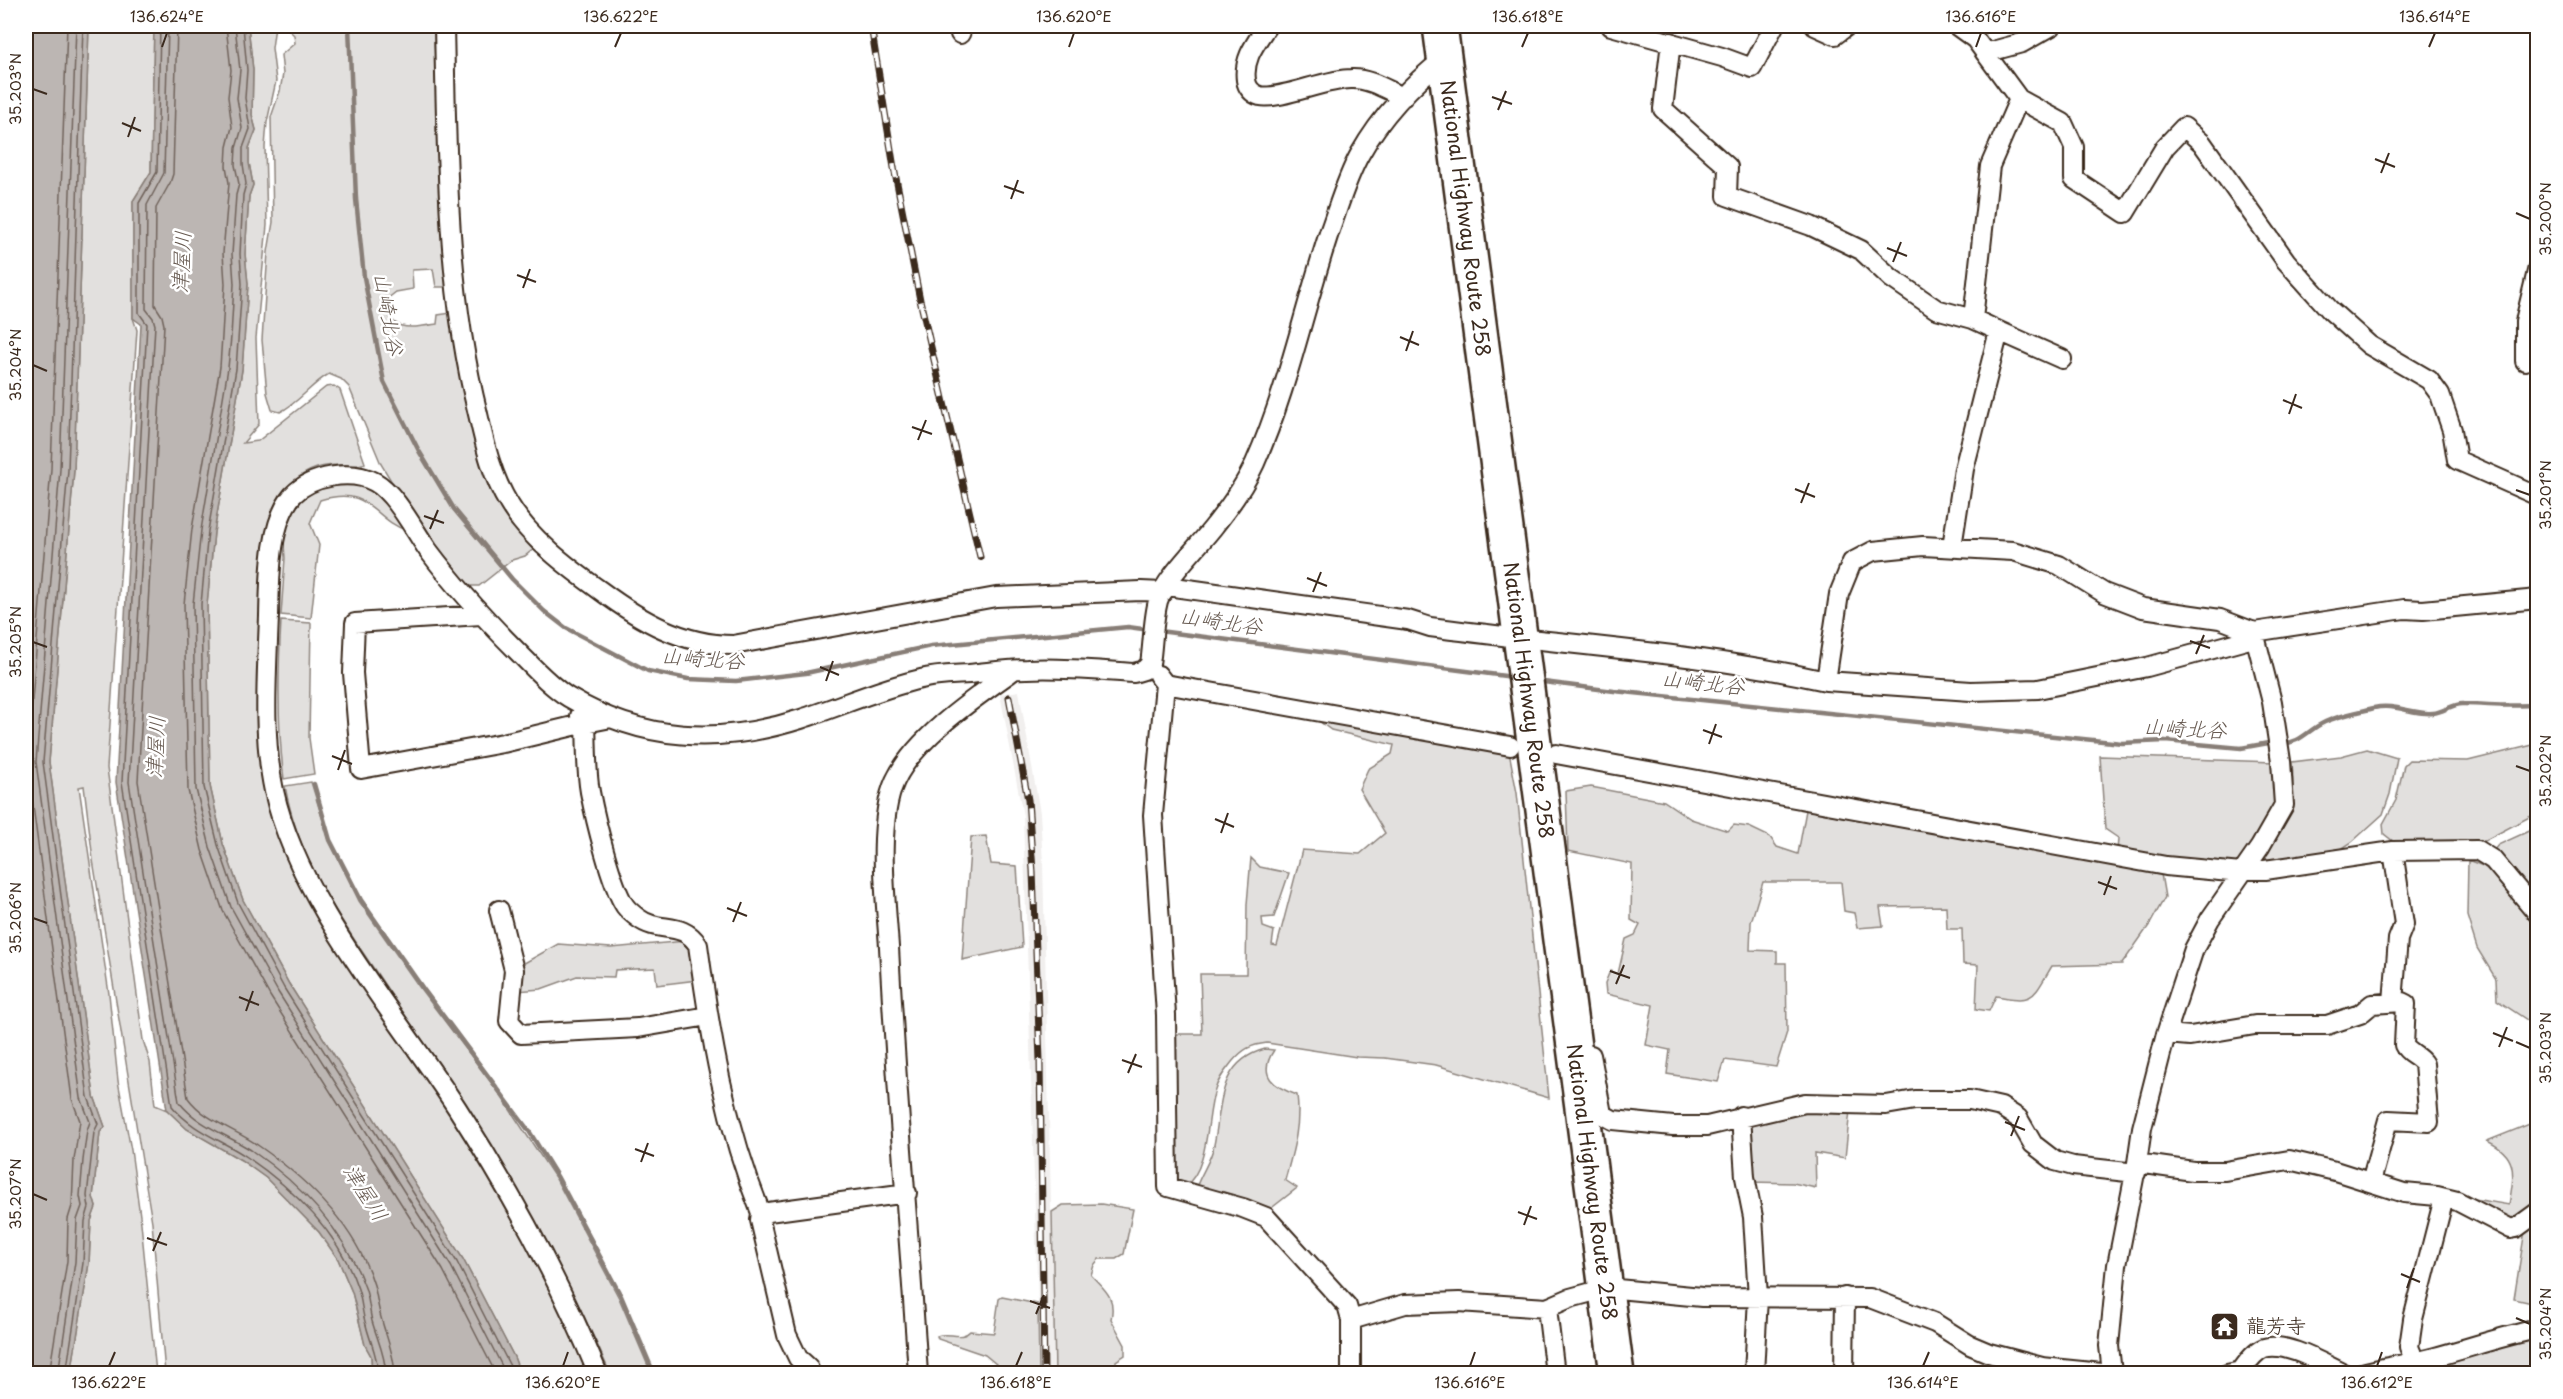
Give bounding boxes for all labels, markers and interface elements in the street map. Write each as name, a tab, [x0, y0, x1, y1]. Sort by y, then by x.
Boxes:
text: 136.624°E	[130, 4, 204, 27]
text: 136.622°E	[584, 4, 658, 27]
text: 136.620°E	[1036, 4, 1112, 27]
text: 136.618°E	[1492, 4, 1564, 27]
text: 136.616°E	[1946, 4, 2016, 27]
text: 136.614°E	[2399, 4, 2471, 27]
text: 35.203°N	[3, 53, 26, 125]
street label: National Highway Route 258	[1433, 78, 1499, 358]
text: 35.200°N	[2533, 182, 2556, 256]
water label: 津屋川	[162, 230, 198, 294]
water label: 山崎北谷	[367, 270, 413, 359]
text: 35.204°N	[3, 329, 26, 401]
text: 35.201°N	[2533, 460, 2556, 530]
street label: National Highway Route 258	[1496, 560, 1563, 840]
water label: 山崎北谷	[1177, 598, 1266, 642]
text: 35.205°N	[3, 606, 26, 678]
water label: 山崎北谷	[660, 638, 747, 676]
water label: 山崎北谷	[1660, 661, 1748, 701]
water label: 山崎北谷	[2142, 709, 2229, 745]
water label: 津屋川	[136, 715, 172, 779]
text: 35.202°N	[2533, 735, 2556, 808]
text: 35.206°N	[3, 882, 26, 954]
text: 35.203°N	[2533, 1012, 2556, 1084]
street label: National Highway Route 258	[1560, 1042, 1626, 1322]
water label: 津屋川	[336, 1157, 397, 1227]
text: 35.207°N	[3, 1158, 26, 1230]
text: 35.204°N	[2533, 1288, 2556, 1360]
temple icon: 龍芳寺	[2209, 1310, 2241, 1342]
place label: 龍芳寺	[2246, 1310, 2306, 1340]
text: 136.622°E	[72, 1370, 146, 1393]
text: 136.620°E	[525, 1370, 601, 1393]
text: 136.618°E	[980, 1370, 1052, 1393]
text: 136.616°E	[1435, 1370, 1505, 1393]
text: 136.614°E	[1887, 1370, 1959, 1393]
text: 136.612°E	[2341, 1370, 2413, 1393]

